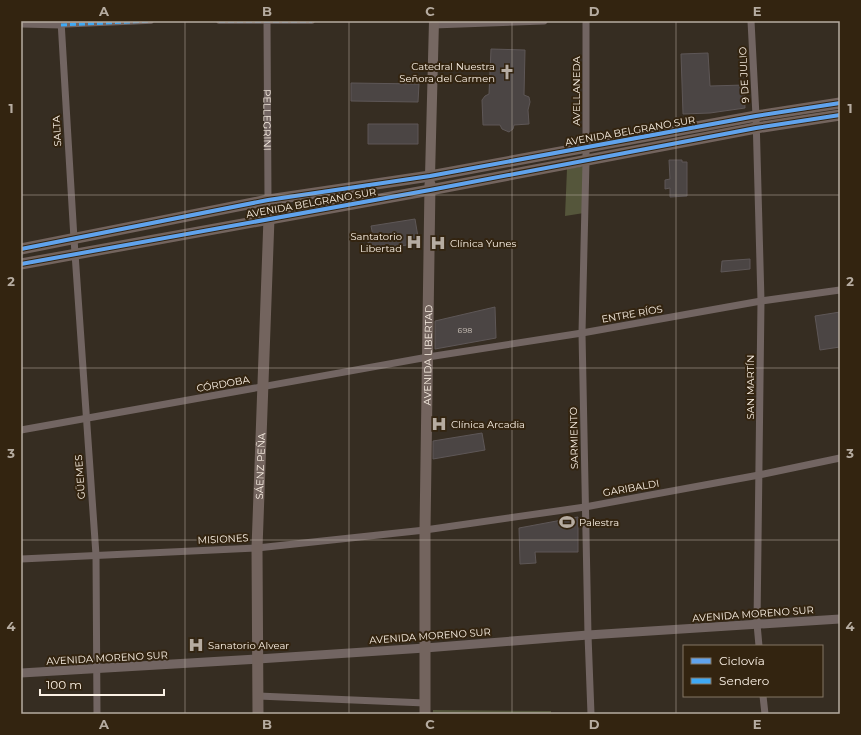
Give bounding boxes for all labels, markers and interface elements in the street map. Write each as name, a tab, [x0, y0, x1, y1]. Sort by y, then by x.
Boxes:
text: A	[98, 3, 110, 19]
text: B	[262, 3, 272, 19]
text: C	[425, 3, 435, 19]
text: D	[589, 3, 600, 19]
text: E	[753, 3, 762, 19]
street label: 9 DE JULIO	[736, 46, 752, 104]
street label: AVELLANEDA	[570, 55, 583, 126]
place label: Catedral Nuestra Señora del Carmen	[399, 60, 495, 85]
church icon: Catedral Nuestra Señora del Carmen	[498, 63, 516, 81]
street label: PELLEGRINI	[261, 89, 274, 151]
text: 1	[8, 100, 14, 116]
text: 1	[847, 100, 853, 116]
street label: AVENIDA BELGRANO SUR	[564, 113, 696, 149]
street label: SALTA	[50, 114, 64, 147]
street label: AVENIDA BELGRANO SUR	[245, 185, 377, 221]
place label: Santatorio Libertad	[350, 230, 402, 255]
hospital icon: Santatorio Libertad	[405, 233, 423, 251]
hospital icon: Clínica Yunes	[429, 234, 447, 252]
place label: Clínica Yunes	[450, 237, 517, 250]
text: 2	[7, 273, 15, 289]
text: 2	[846, 273, 854, 289]
street label: ENTRE RÍOS	[600, 302, 664, 326]
street label: AVENIDA LIBERTAD	[420, 305, 435, 405]
house number: 698	[458, 325, 472, 335]
street label: SAN MARTÍN	[744, 355, 757, 419]
street label: CÓRDOBA	[195, 373, 251, 395]
street label: SARMIENTO	[567, 407, 581, 469]
hospital icon: Clínica Arcadia	[430, 415, 448, 433]
place label: Clínica Arcadia	[451, 418, 525, 431]
street label: SÁENZ PEÑA	[252, 432, 268, 499]
text: 3	[6, 445, 15, 461]
text: 3	[845, 445, 854, 461]
street label: GÜEMES	[72, 454, 88, 500]
street label: GARIBALDI	[602, 477, 660, 499]
sports icon: Palestra	[558, 513, 576, 531]
place label: Palestra	[579, 516, 619, 529]
street label: MISIONES	[197, 531, 249, 547]
street label: AVENIDA MORENO SUR	[692, 603, 814, 625]
text: 4	[7, 618, 16, 634]
text: 4	[846, 618, 855, 634]
street label: AVENIDA MORENO SUR	[369, 625, 491, 647]
hospital icon: Sanatorio Alvear	[187, 636, 205, 654]
place label: Sanatorio Alvear	[208, 639, 289, 652]
legend	[683, 645, 823, 697]
street label: AVENIDA MORENO SUR	[46, 648, 168, 668]
text: Ciclovía	[719, 653, 765, 668]
scale bar	[40, 671, 164, 697]
text: Sendero	[719, 673, 769, 688]
text: 100 m	[46, 677, 82, 692]
text: A	[98, 716, 110, 732]
text: B	[262, 716, 272, 732]
text: C	[425, 716, 435, 732]
text: D	[589, 716, 600, 732]
text: E	[753, 716, 762, 732]

